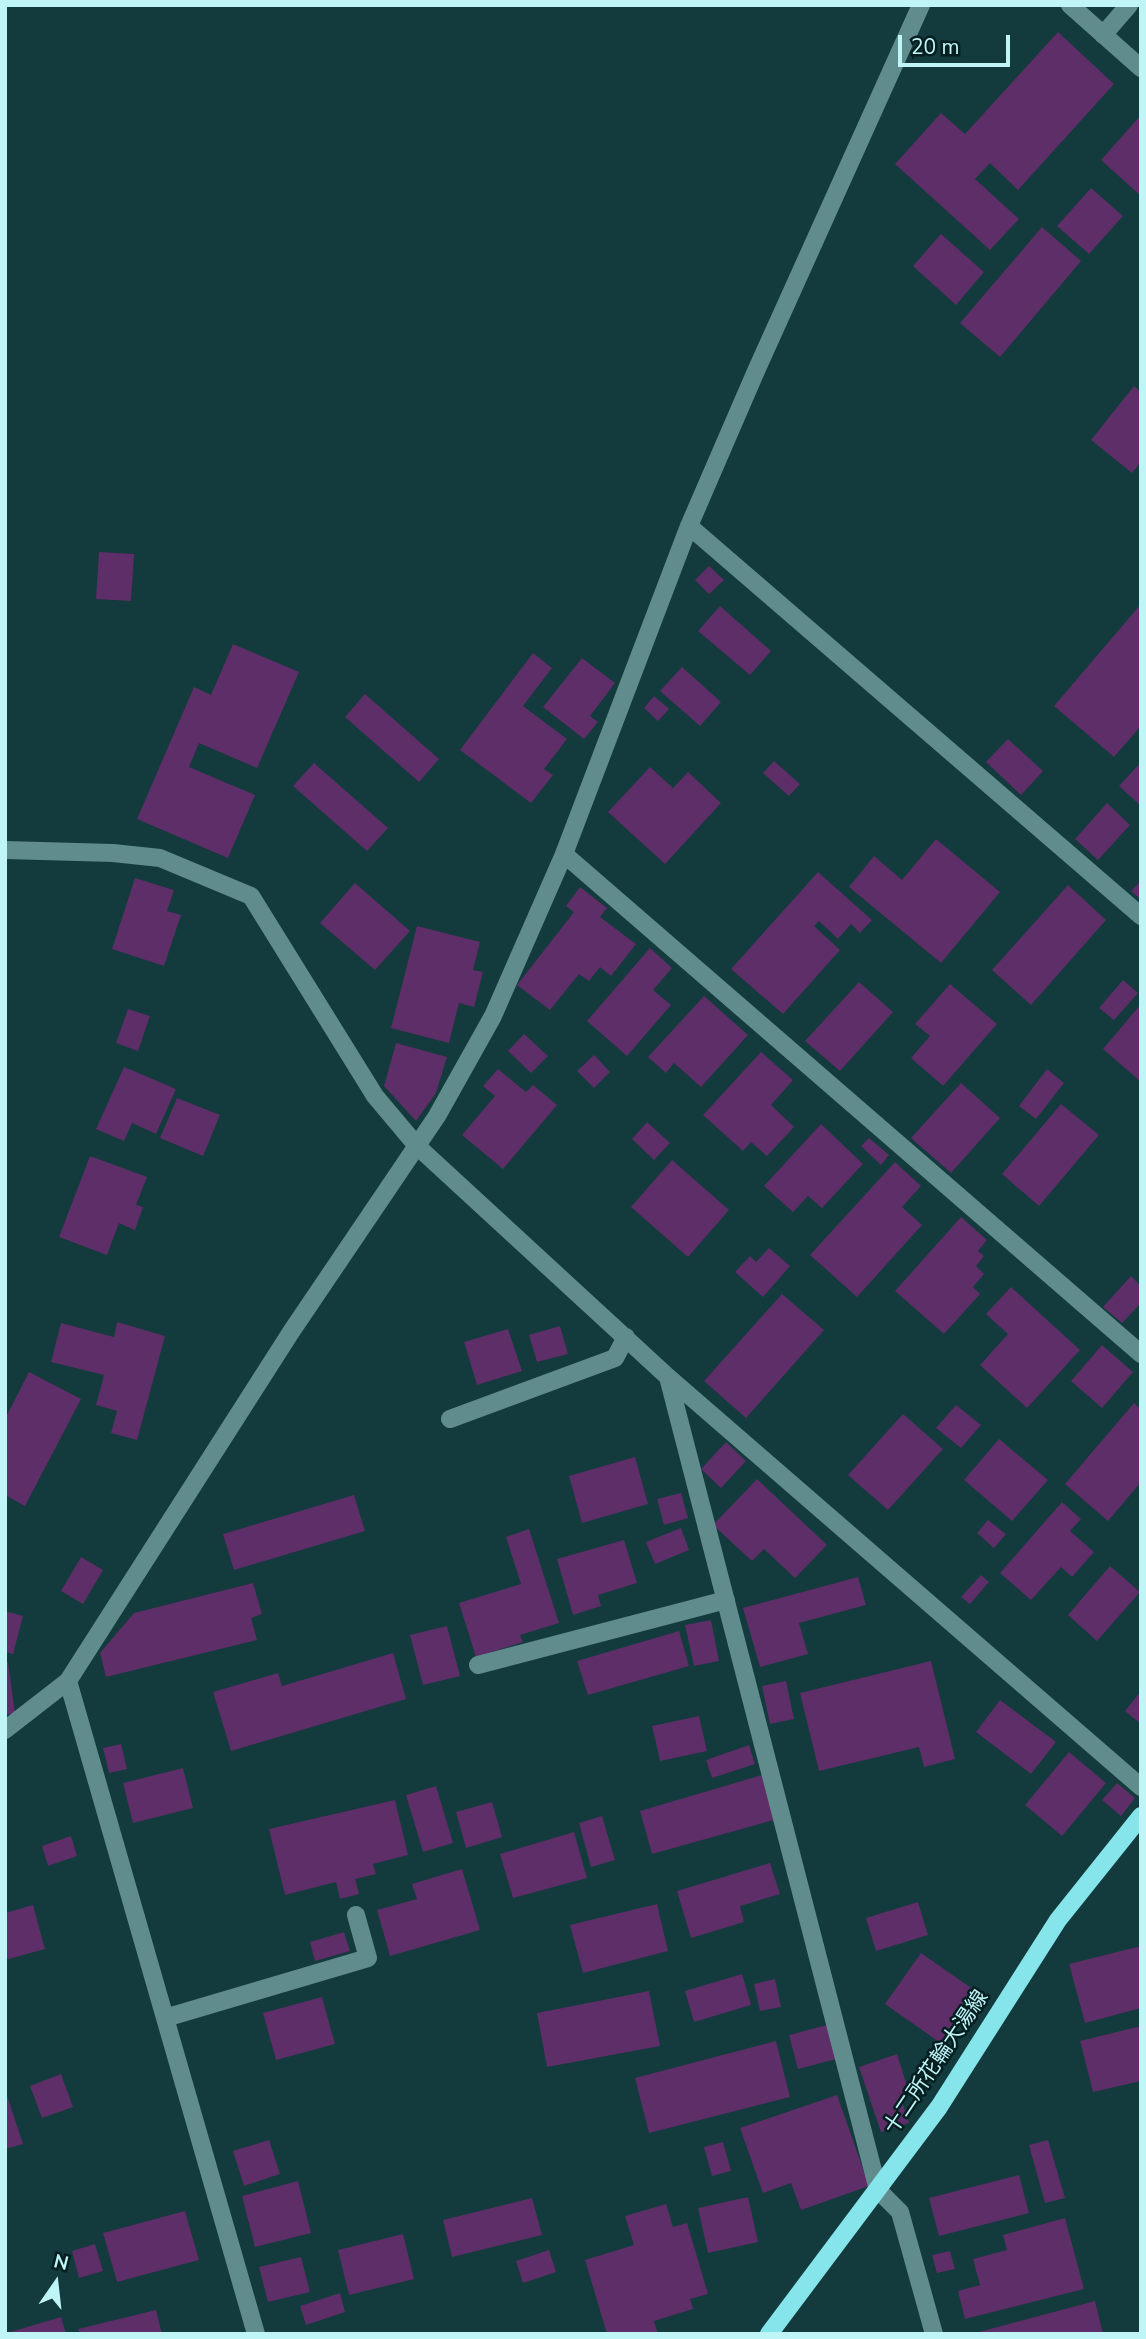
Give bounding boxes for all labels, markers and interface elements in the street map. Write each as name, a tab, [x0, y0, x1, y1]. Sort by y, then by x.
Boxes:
scale bar	[901, 21, 1013, 65]
text: 20 m	[911, 33, 960, 61]
street label: 十二所花輪大湯線	[880, 1986, 994, 2140]
north arrow	[21, 2248, 91, 2318]
text: N	[51, 2248, 71, 2277]

